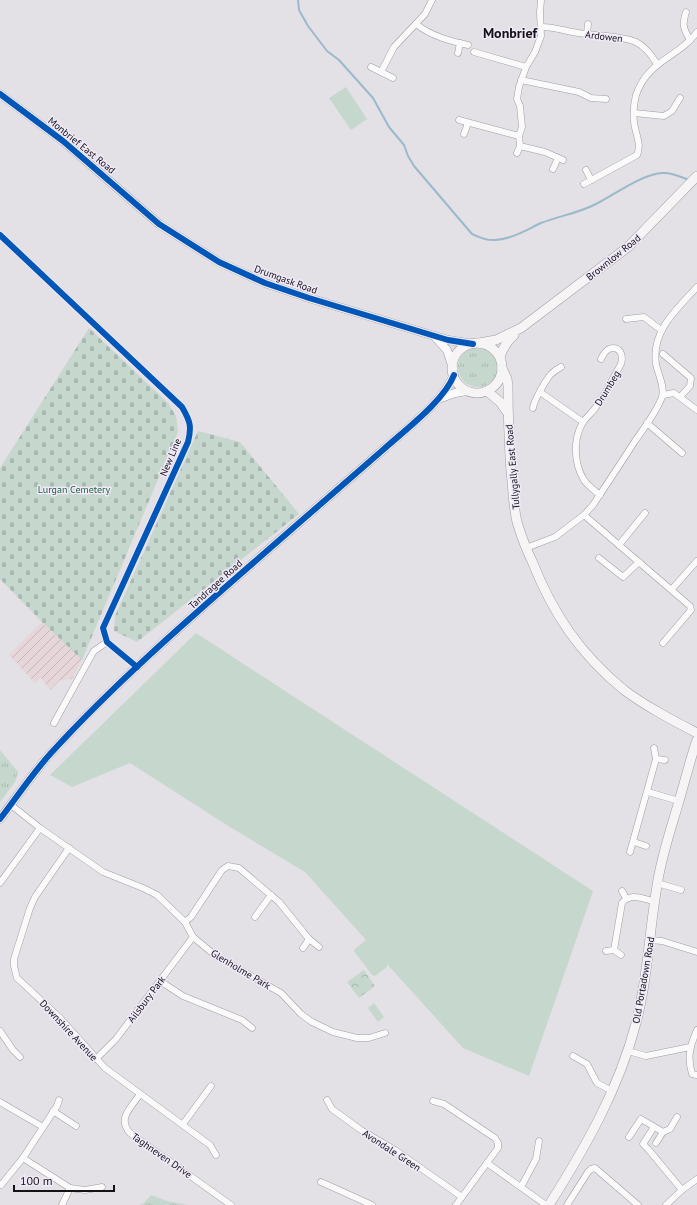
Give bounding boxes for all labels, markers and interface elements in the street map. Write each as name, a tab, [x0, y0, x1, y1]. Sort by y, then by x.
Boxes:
district label: Monbrief	[483, 24, 539, 42]
street label: Ardowen	[584, 28, 623, 45]
street label: Monbrief East Road	[45, 114, 118, 177]
street label: Brownlow Road	[583, 231, 643, 283]
street label: Drumgask Road	[252, 262, 319, 297]
street label: Drumbeg	[592, 368, 623, 408]
street label: Tullygally East Road	[502, 424, 523, 510]
street label: New Line	[157, 436, 184, 478]
park label: Lurgan Cemetery	[38, 483, 110, 496]
street label: Tandragee Road	[186, 557, 245, 612]
street label: Old Portadown Road	[629, 936, 658, 1024]
street label: Glenholme Park	[208, 946, 273, 993]
street label: Ailsbury Park	[125, 973, 168, 1025]
street label: Downshire Avenue	[37, 997, 100, 1064]
street label: Avondale Green	[360, 1127, 423, 1174]
street label: Taghneven Drive	[129, 1130, 195, 1181]
scale bar	[14, 1167, 114, 1193]
text: 100 m	[20, 1173, 53, 1188]

